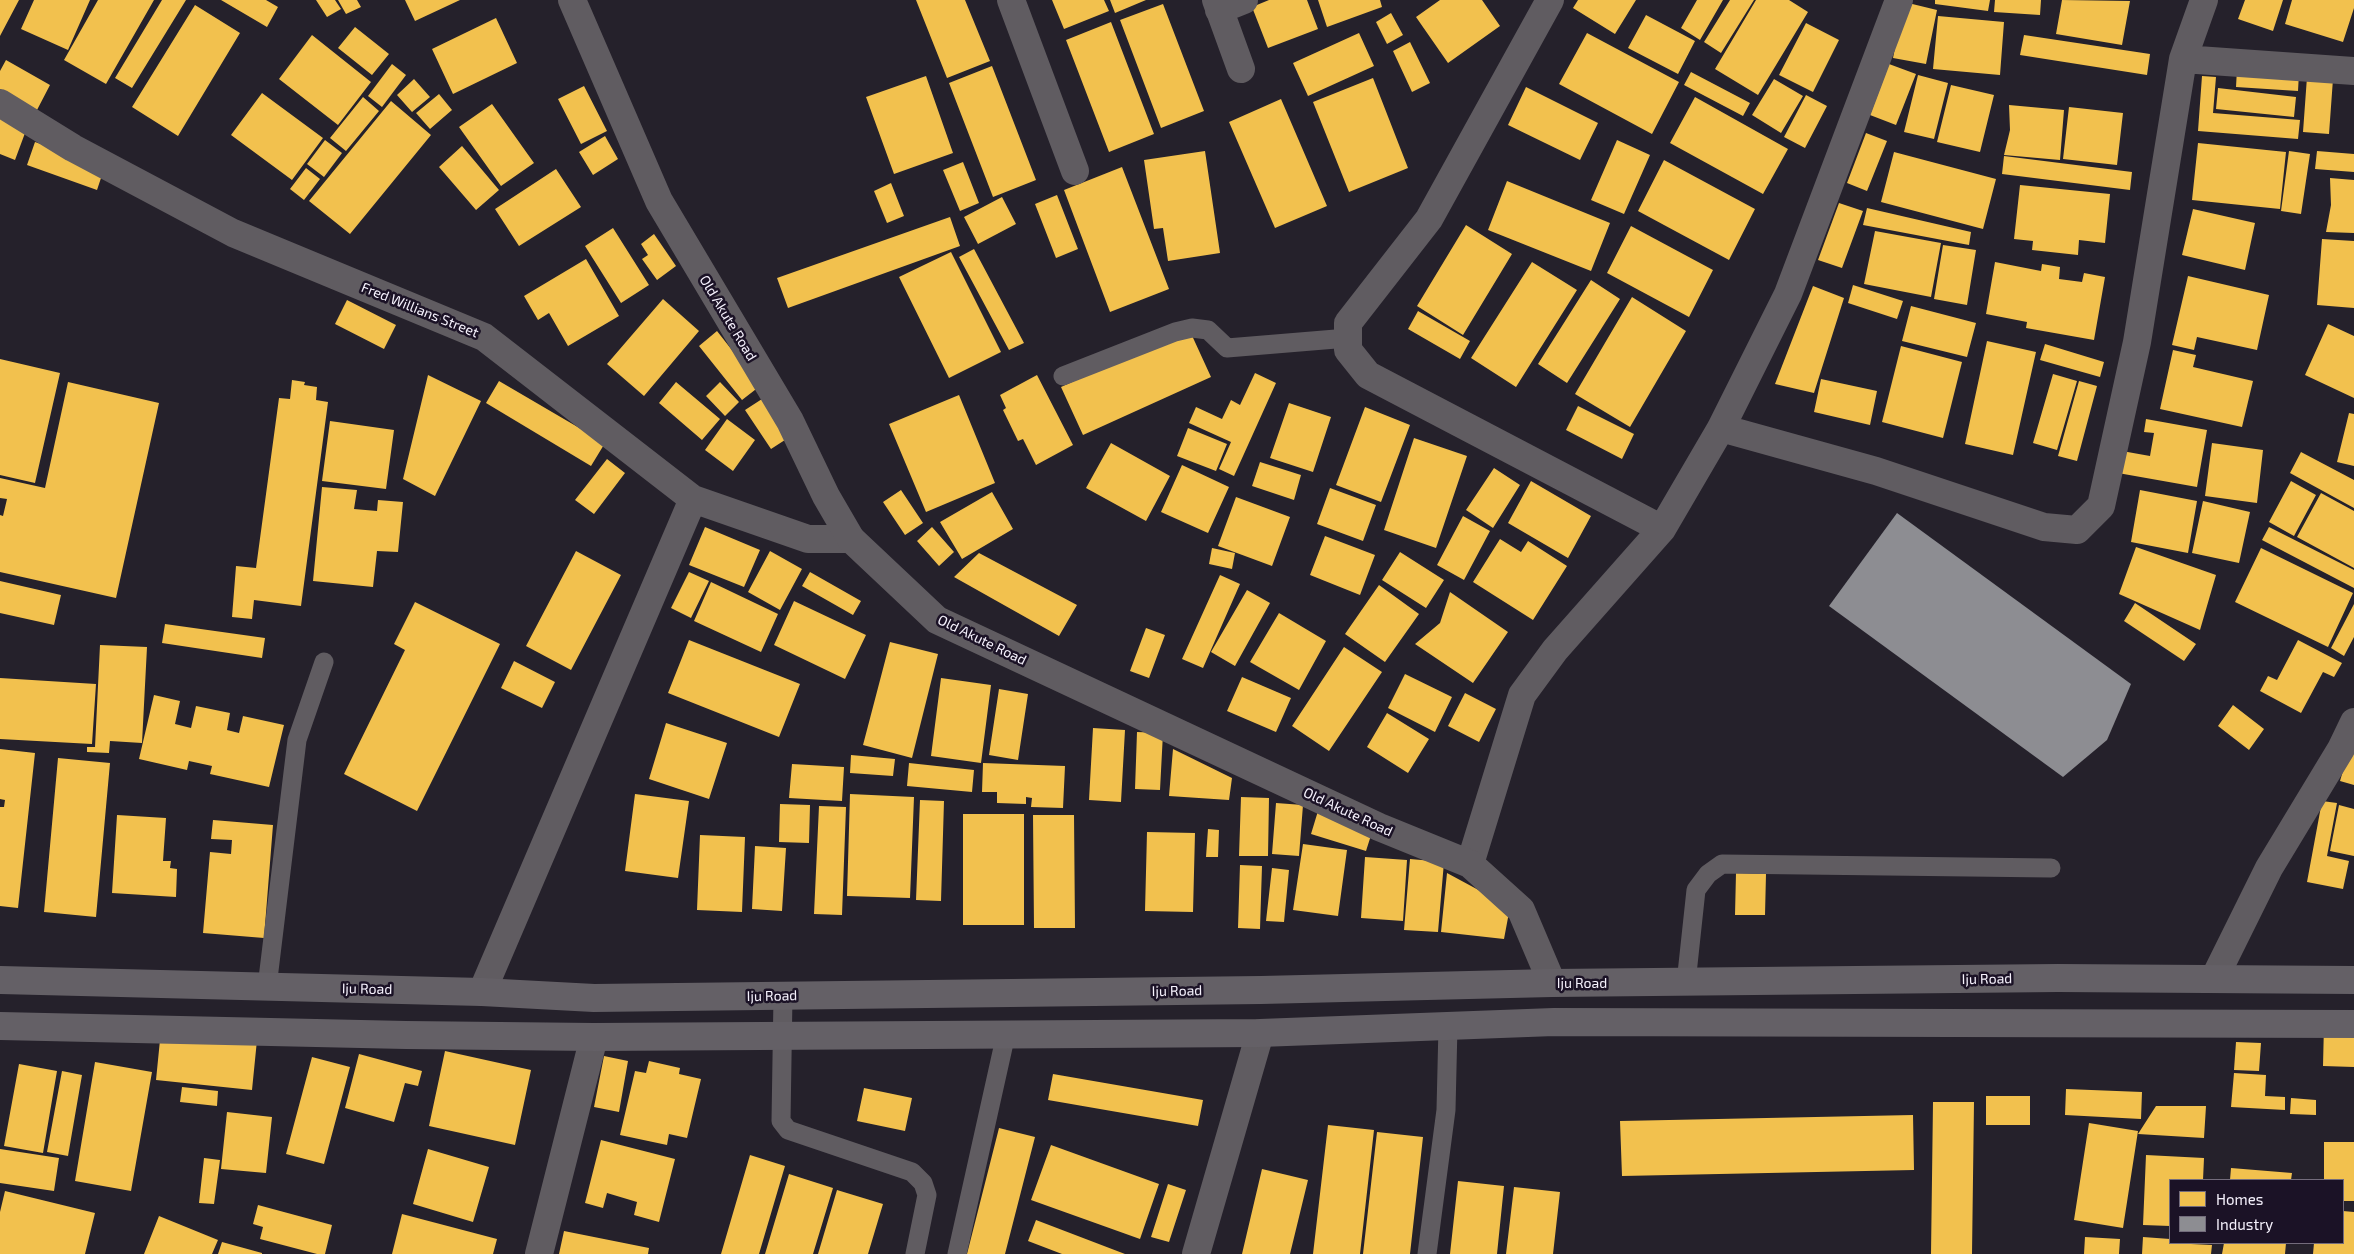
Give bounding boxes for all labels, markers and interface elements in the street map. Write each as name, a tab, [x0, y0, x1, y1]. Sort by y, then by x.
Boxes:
street label: Old Akute Road	[696, 272, 760, 364]
street label: Fred Willians Street	[359, 279, 481, 341]
street label: Old Akute Road	[935, 611, 1029, 669]
street label: Old Akute Road	[1301, 784, 1395, 840]
street label: Iju Road	[1962, 970, 2012, 988]
street label: Iju Road	[1557, 975, 1607, 991]
street label: Iju Road	[342, 980, 392, 998]
street label: Iju Road	[1152, 982, 1202, 1000]
street label: Iju Road	[747, 987, 797, 1005]
legend	[2169, 1179, 2344, 1244]
text: Homes	[2216, 1190, 2263, 1208]
text: Industry	[2216, 1215, 2273, 1233]

